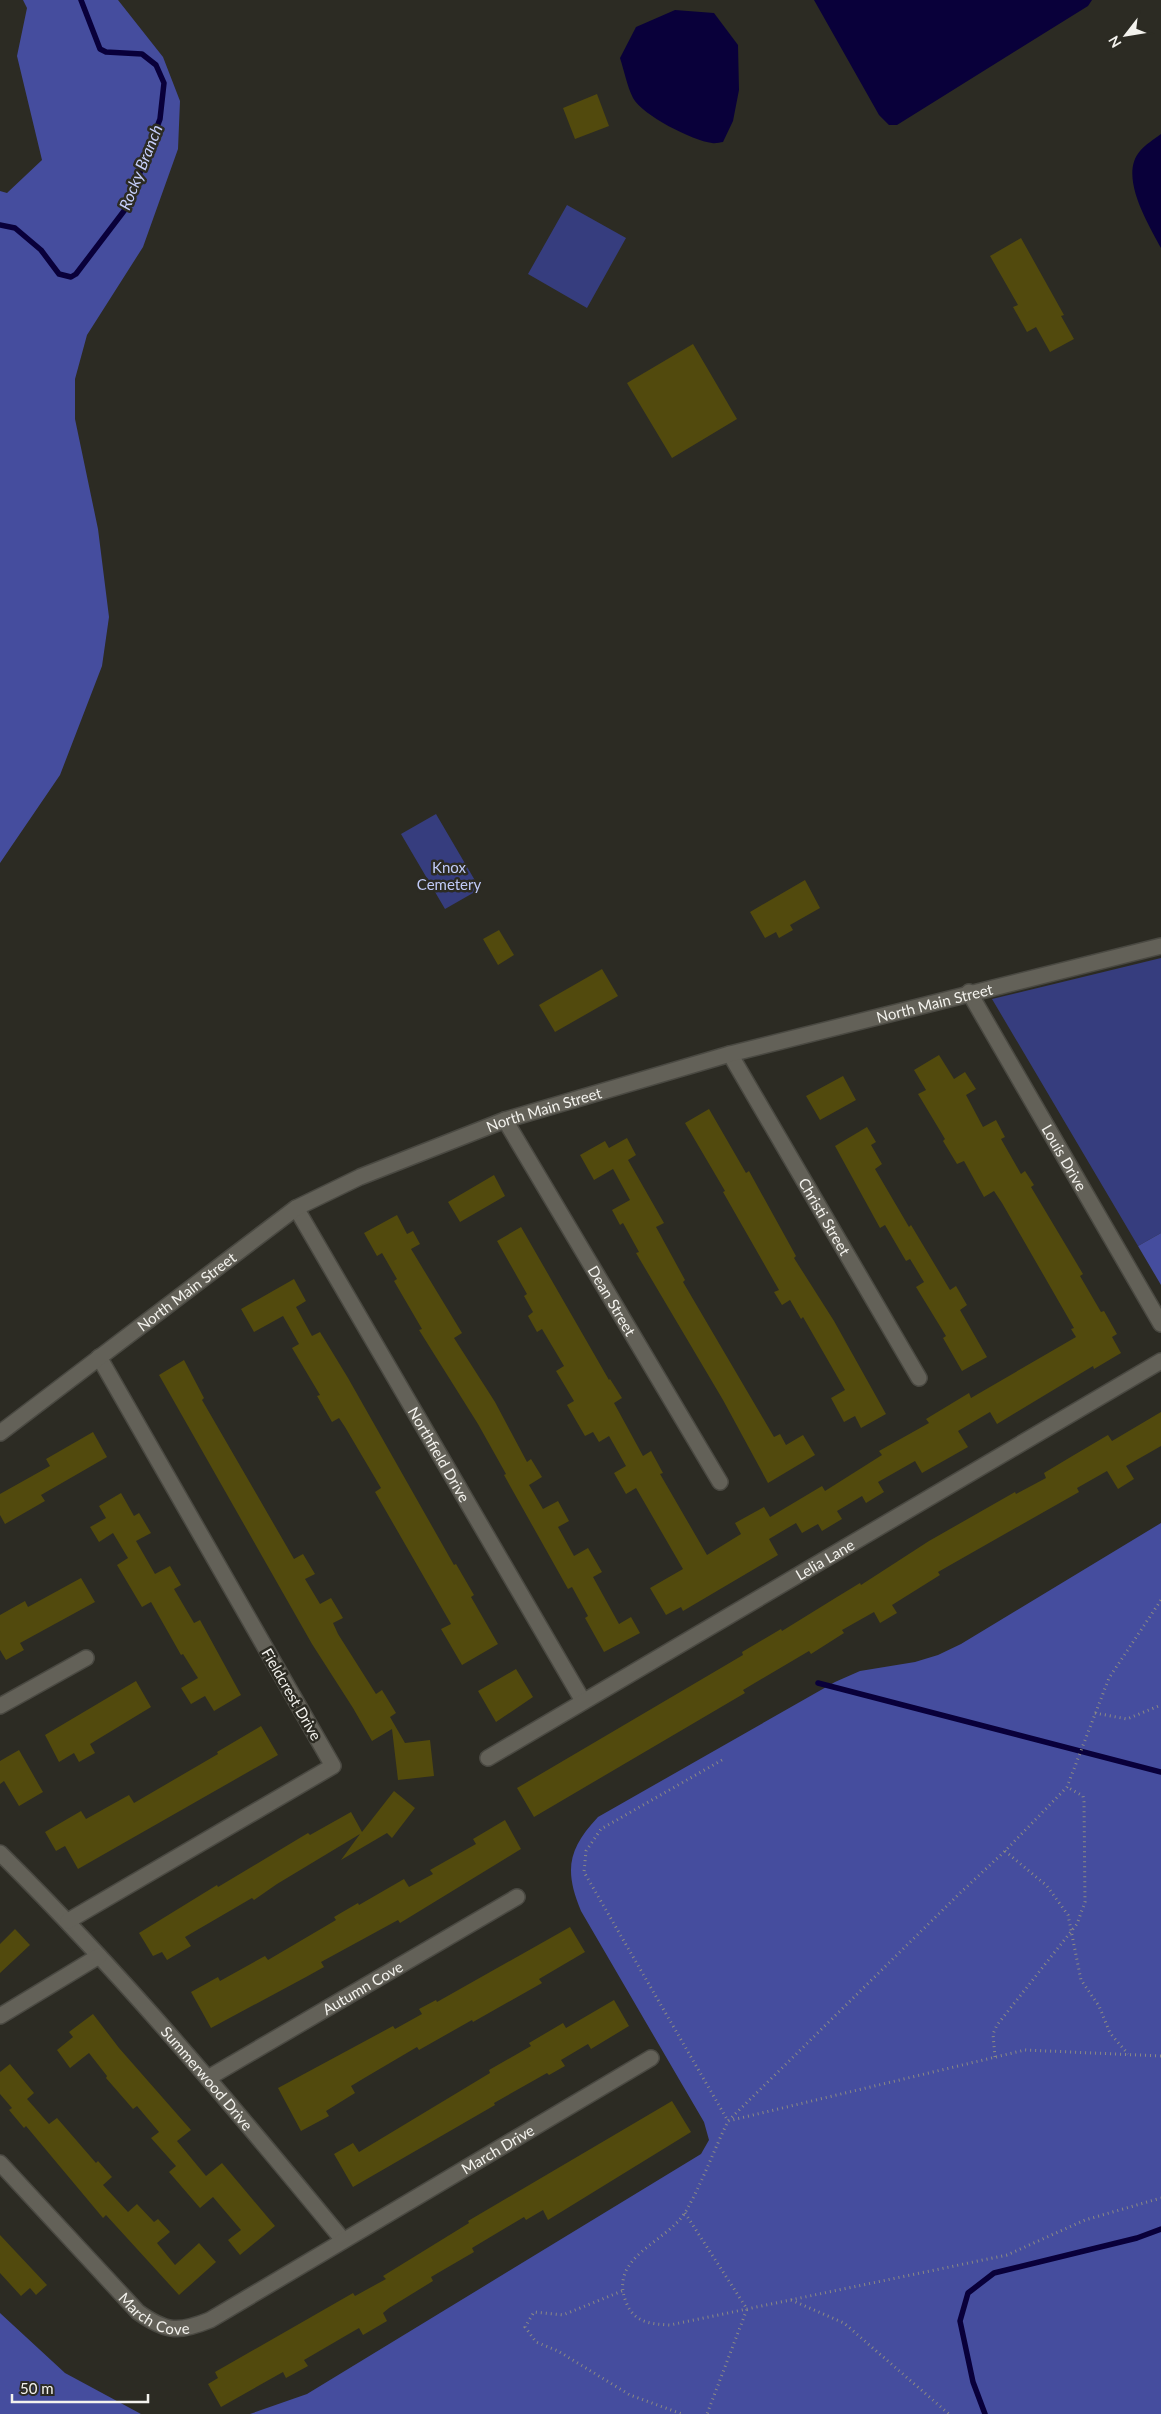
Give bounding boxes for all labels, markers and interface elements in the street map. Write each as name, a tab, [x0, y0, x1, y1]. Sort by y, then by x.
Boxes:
north arrow	[1101, 10, 1151, 60]
text: N	[1104, 33, 1124, 51]
water label: Rocky Branch	[114, 122, 166, 212]
park label: Knox Cemetery	[417, 858, 481, 893]
street label: North Main Street	[874, 979, 995, 1026]
street label: North Main Street	[484, 1083, 604, 1135]
street label: Louis Drive	[1038, 1121, 1091, 1194]
street label: Christi Street	[795, 1174, 855, 1259]
street label: North Main Street	[133, 1248, 240, 1335]
street label: Dean Street	[584, 1262, 640, 1339]
street label: Northfield Drive	[405, 1404, 474, 1505]
street label: Lelia Lane	[792, 1535, 857, 1584]
street label: Fieldcrest Drive	[258, 1645, 326, 1743]
street label: Autumn Cove	[319, 1957, 406, 2018]
street label: Summerwood Drive	[158, 2022, 257, 2134]
street label: March Drive	[458, 2121, 537, 2178]
street label: March Cove	[115, 2288, 191, 2338]
scale bar	[12, 2372, 149, 2404]
text: 50 m	[20, 2379, 54, 2397]

